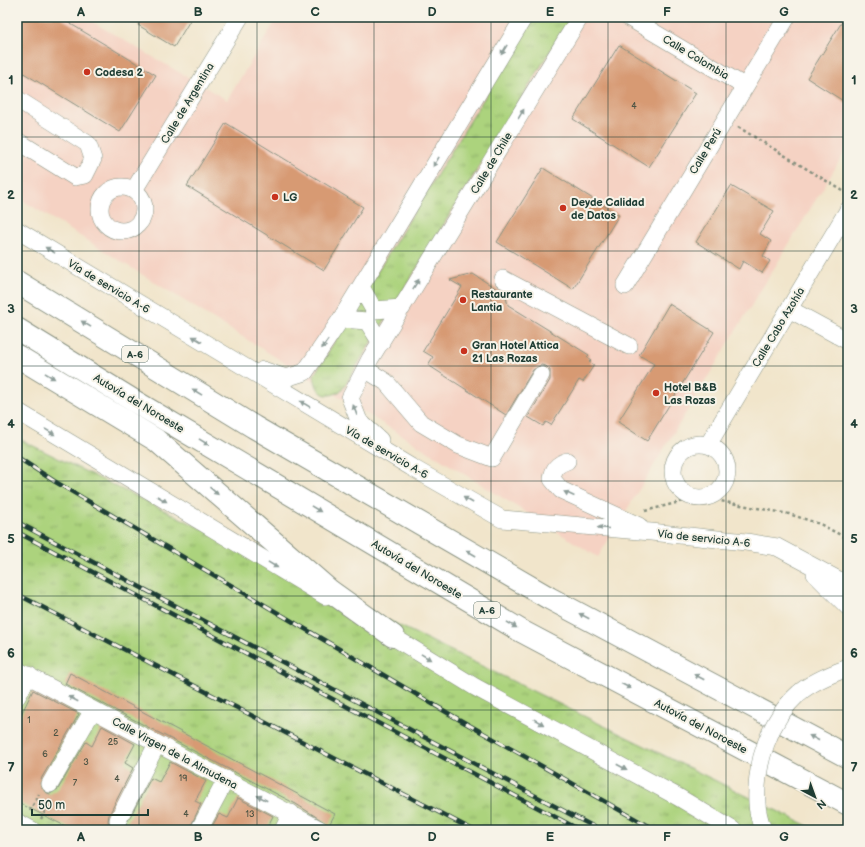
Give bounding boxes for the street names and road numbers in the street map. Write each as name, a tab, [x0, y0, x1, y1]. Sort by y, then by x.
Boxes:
street label: Calle Colombia	[660, 32, 731, 82]
street label: Calle de Argentina	[158, 60, 217, 146]
street label: Calle Perú	[687, 126, 724, 177]
street label: Calle de Chile	[468, 130, 515, 196]
street label: Vía de servicio A-6	[65, 257, 152, 316]
street label: Calle Cabo Azohía	[749, 285, 807, 370]
road number: A-6	[122, 346, 148, 362]
street label: Autovía del Noroeste	[91, 371, 187, 436]
street label: Vía de servicio A-6	[343, 423, 431, 482]
street label: Vía de servicio A-6	[657, 527, 751, 550]
street label: Autovía del Noroeste	[369, 537, 465, 602]
road number: A-6	[474, 602, 500, 618]
street label: Autovía del Noroeste	[652, 696, 750, 757]
street label: Calle Virgen de la Almudena	[110, 715, 240, 792]

